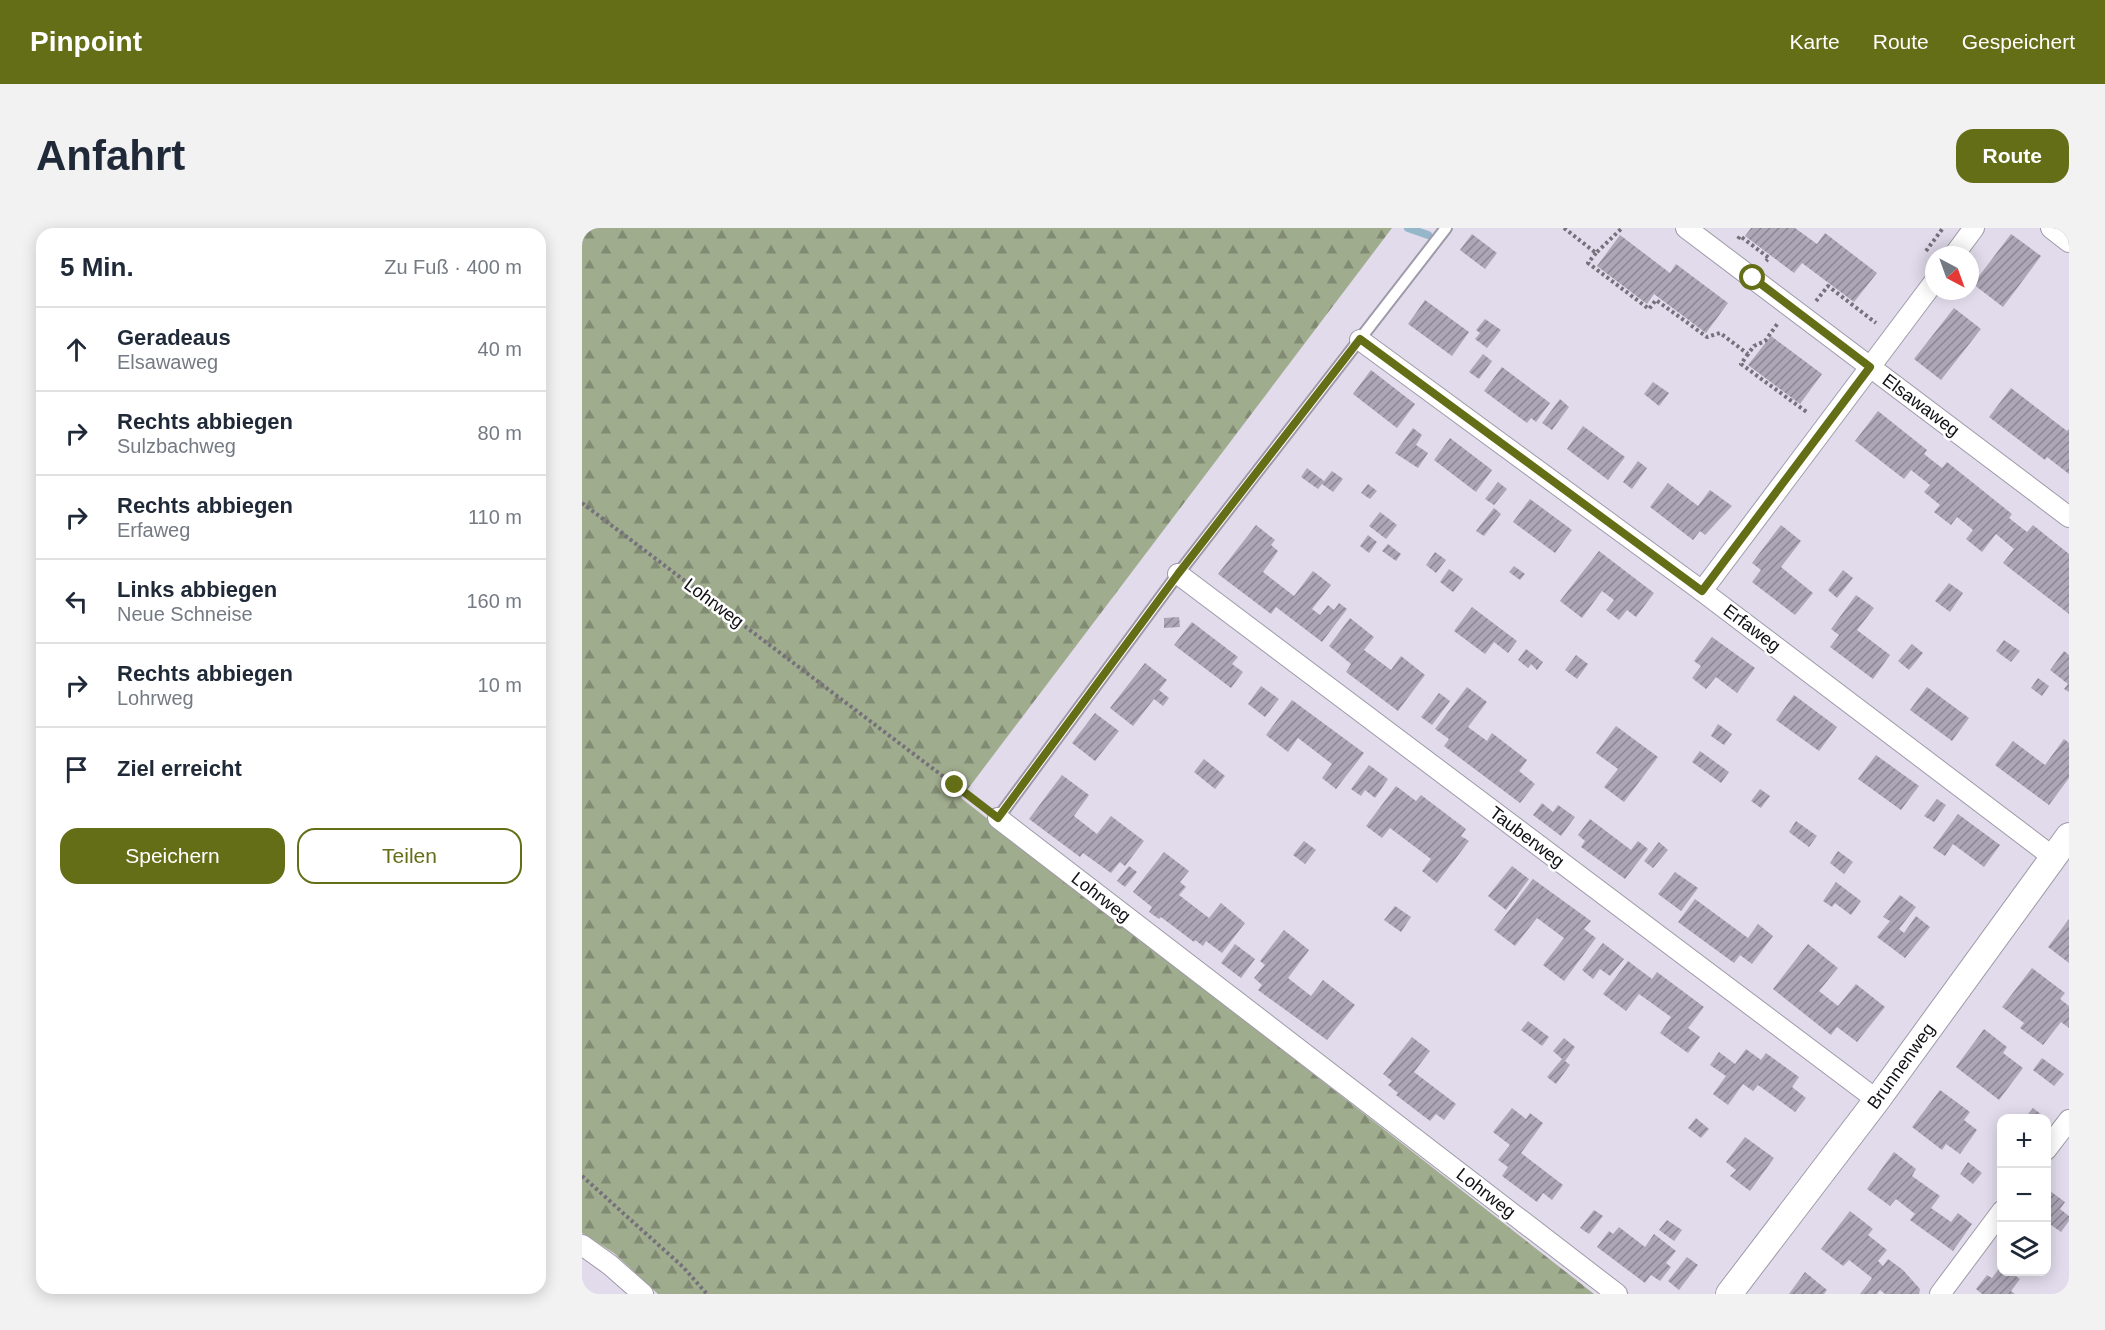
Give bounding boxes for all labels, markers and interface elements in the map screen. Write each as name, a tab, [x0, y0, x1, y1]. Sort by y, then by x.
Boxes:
text: Pinpoint	[30, 26, 142, 57]
text: Karte	[1790, 30, 1840, 53]
text: Route	[1873, 30, 1929, 53]
text: Gespeichert	[1962, 30, 2075, 53]
button: Route	[1956, 129, 2069, 183]
text: Anfahrt	[36, 132, 185, 179]
north arrow	[1925, 246, 1979, 300]
text: 5 Min.	[60, 252, 134, 282]
text: Zu Fuß · 400 m	[384, 256, 522, 278]
route start	[1739, 264, 1765, 290]
text: Geradeaus	[117, 325, 231, 350]
icon: ahead	[60, 333, 93, 366]
text: 40 m	[478, 338, 522, 360]
text: Elsawaweg	[117, 351, 218, 373]
street label: Elsawaweg	[1879, 370, 1963, 440]
text: Rechts abbiegen	[117, 409, 293, 434]
icon: right	[60, 417, 93, 450]
text: 80 m	[478, 422, 522, 444]
text: Sulzbachweg	[117, 435, 236, 457]
text: Rechts abbiegen	[117, 493, 293, 518]
icon: right	[60, 501, 93, 534]
text: 110 m	[468, 506, 522, 528]
text: Erfaweg	[117, 519, 190, 541]
street label: Lohrweg	[680, 574, 748, 632]
text: Links abbiegen	[117, 577, 277, 602]
icon: left	[60, 585, 93, 618]
text: 160 m	[466, 590, 522, 612]
street label: Erfaweg	[1720, 600, 1784, 656]
text: Neue Schneise	[117, 603, 253, 625]
text: Rechts abbiegen	[117, 661, 293, 686]
icon: right	[60, 669, 93, 702]
text: 10 m	[478, 674, 522, 696]
text: Lohrweg	[117, 687, 194, 709]
icon: arrive	[60, 753, 93, 786]
text: Ziel erreicht	[117, 756, 242, 781]
route end	[941, 771, 967, 797]
street label: Tauberweg	[1486, 803, 1568, 871]
button: Speichern	[60, 828, 285, 884]
button: Teilen	[297, 828, 522, 884]
street label: Lohrweg	[1068, 868, 1134, 926]
street label: Brunnenweg	[1863, 1019, 1939, 1113]
map controls	[1997, 1114, 2051, 1276]
button: +	[1997, 1114, 2051, 1168]
street label: Lohrweg	[1453, 1164, 1519, 1222]
button: −	[1997, 1168, 2051, 1222]
button: layers	[1997, 1222, 2051, 1276]

